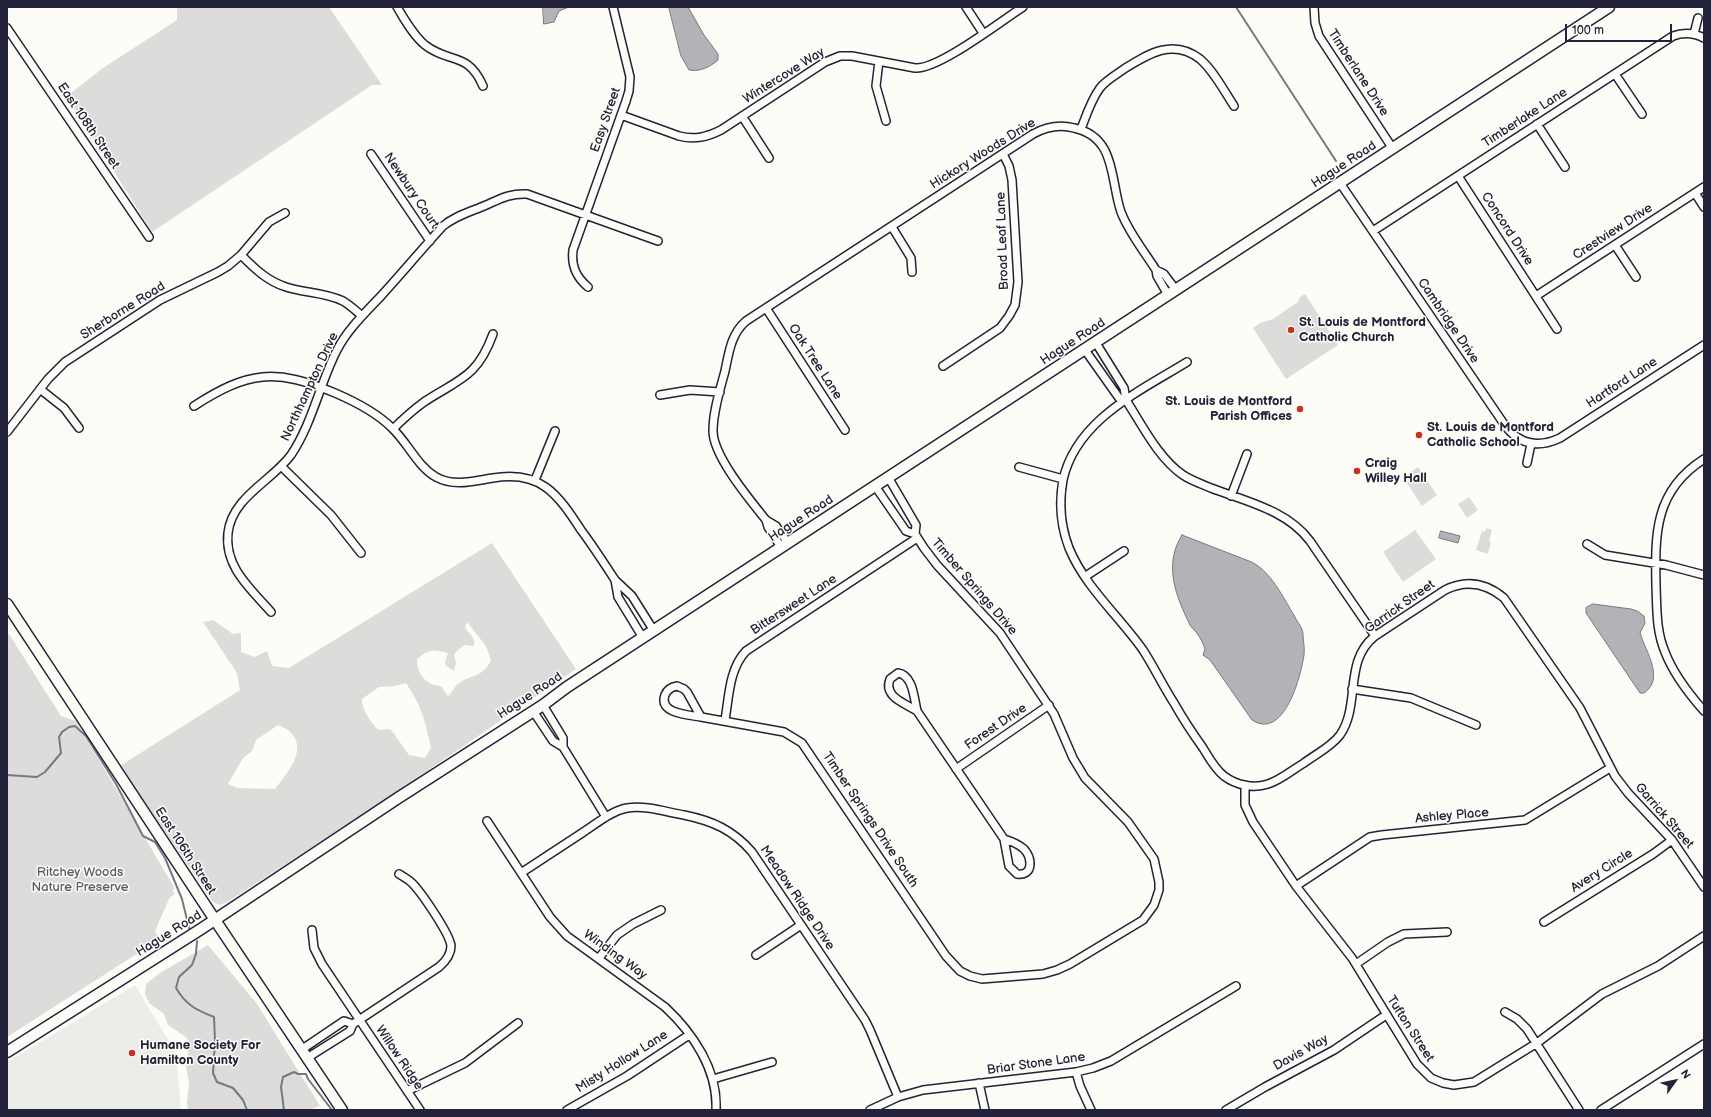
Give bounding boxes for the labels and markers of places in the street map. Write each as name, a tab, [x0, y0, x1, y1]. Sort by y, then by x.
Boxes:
place label: St. Louis de Montford Catholic Church	[1299, 315, 1426, 346]
marker: St. Louis de Montford Catholic Church	[1286, 325, 1296, 335]
place label: St. Louis de Montford Parish Offices	[1165, 394, 1292, 425]
marker: St. Louis de Montford Parish Offices	[1295, 404, 1305, 414]
place label: St. Louis de Montford Catholic School	[1427, 420, 1554, 451]
marker: St. Louis de Montford Catholic School	[1414, 430, 1424, 440]
place label: Craig Willey Hall	[1365, 456, 1427, 487]
marker: Craig Willey Hall	[1352, 466, 1362, 476]
place label: Humane Society For Hamilton County	[140, 1038, 261, 1069]
marker: Humane Society For Hamilton County	[127, 1048, 137, 1058]

